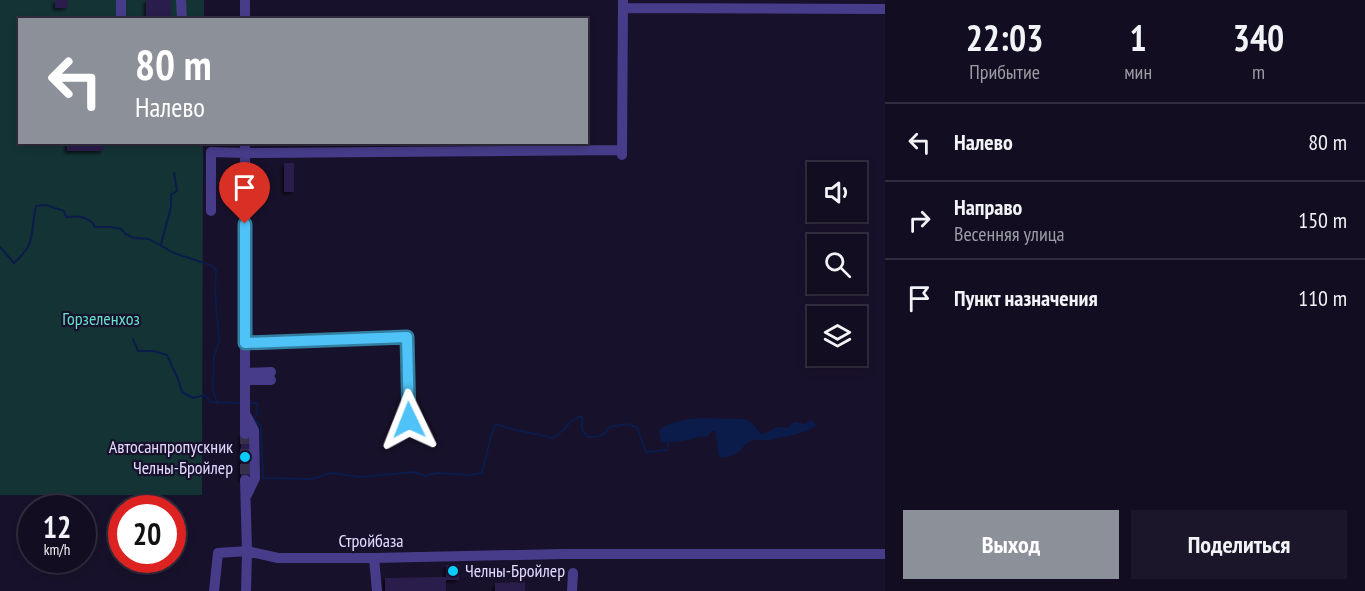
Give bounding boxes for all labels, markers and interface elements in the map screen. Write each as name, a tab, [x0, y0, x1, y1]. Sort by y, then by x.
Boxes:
text: 22:03	[966, 14, 1044, 61]
text: 1	[1130, 14, 1147, 61]
text: 340	[1233, 14, 1284, 61]
text: 80 m	[135, 37, 212, 92]
icon: left	[36, 42, 114, 120]
text: Прибытие	[969, 59, 1040, 85]
text: мин	[1124, 59, 1152, 85]
text: m	[1252, 59, 1265, 85]
text: Налево	[135, 90, 205, 124]
icon: left	[903, 126, 936, 159]
text: Налево	[954, 128, 1013, 156]
text: 80 m	[1308, 128, 1347, 156]
pin	[219, 162, 270, 224]
map controls	[807, 162, 867, 366]
button: sound	[807, 162, 867, 222]
icon: arrive	[228, 171, 261, 204]
text: Направо	[954, 193, 1022, 221]
icon: right	[903, 204, 936, 237]
text: 150 m	[1298, 206, 1347, 234]
text: Весенняя улица	[954, 221, 1065, 247]
button: search	[807, 234, 867, 294]
icon: arrive	[903, 282, 936, 315]
text: Пункт назначения	[954, 284, 1098, 312]
text: 110 m	[1298, 284, 1347, 312]
button: layers	[807, 306, 867, 366]
park label: Горзеленхоз	[62, 307, 140, 330]
position arrow	[377, 388, 441, 452]
place label: Автосанпропускник Челны-Бройлер	[109, 435, 233, 479]
marker: Автосанпропускник Челны-Бройлер	[238, 450, 252, 464]
speed limit sign: 20	[108, 495, 186, 573]
text: 12	[43, 507, 71, 546]
button: Выход	[903, 510, 1119, 579]
button: Поделиться	[1131, 510, 1347, 579]
street label: Стройбаза	[338, 529, 404, 552]
text: km/h	[44, 540, 70, 559]
place label: Челны-Бройлер	[465, 559, 565, 582]
marker: Челны-Бройлер	[446, 564, 460, 578]

